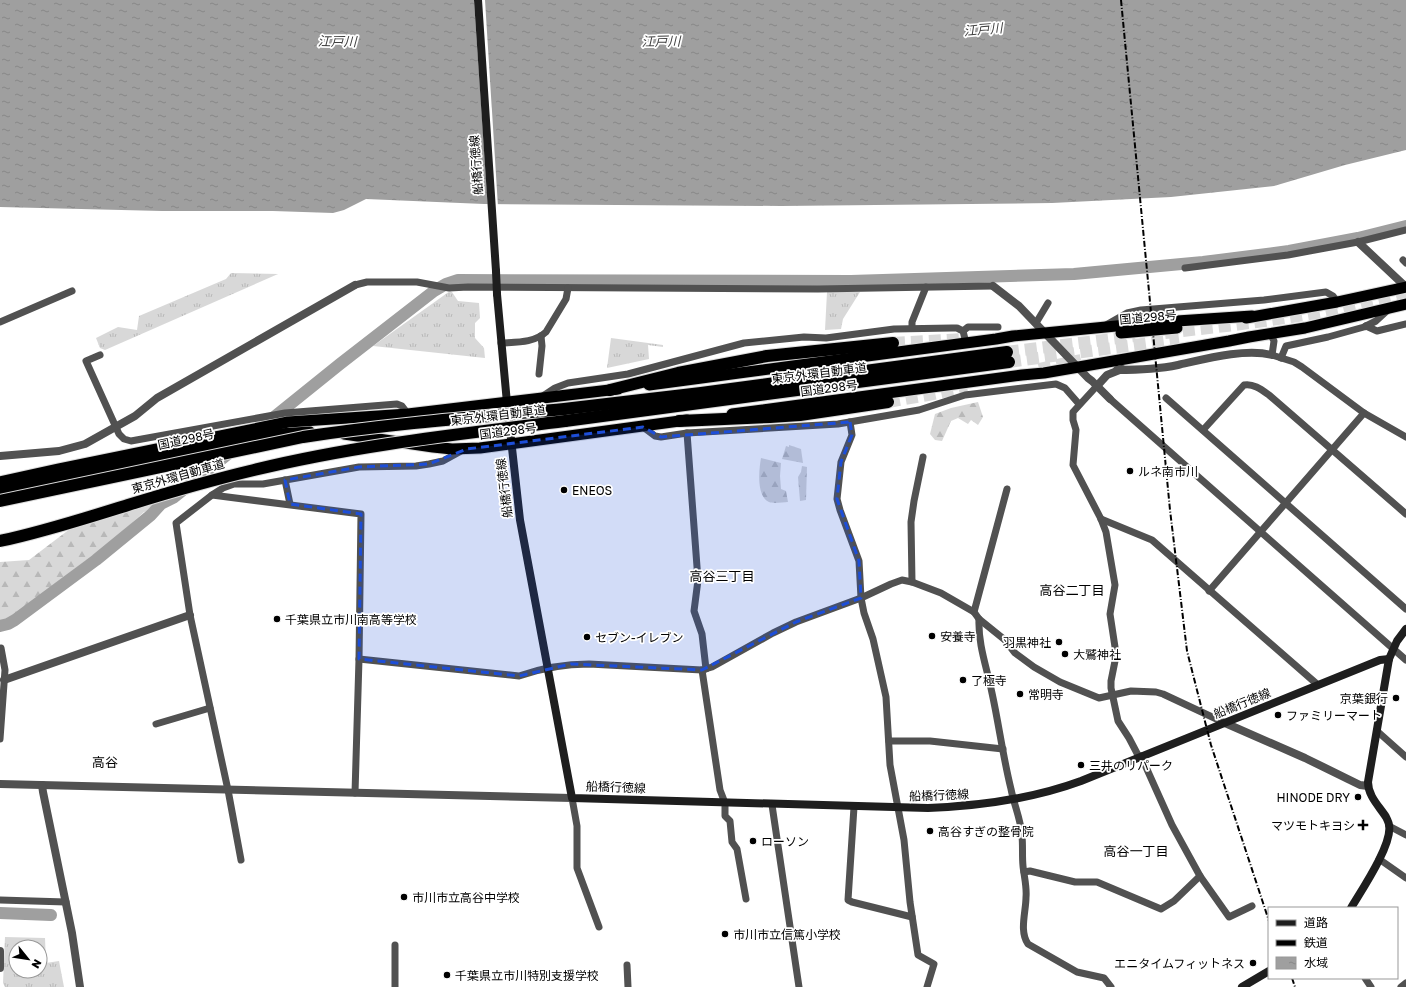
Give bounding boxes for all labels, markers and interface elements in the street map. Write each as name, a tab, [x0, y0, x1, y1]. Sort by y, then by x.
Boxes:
water label: 江戸川	[963, 19, 1005, 39]
water label: 江戸川	[317, 33, 359, 49]
water label: 江戸川	[641, 33, 683, 49]
street label: 船橋行徳線	[466, 135, 486, 195]
street label: 国道298号	[1119, 307, 1177, 327]
street label: 東京外環自動車道	[770, 360, 868, 386]
street label: 国道298号	[800, 377, 858, 399]
street label: 東京外環自動車道	[449, 402, 547, 428]
street label: 国道298号	[479, 420, 537, 442]
street label: 国道298号	[156, 426, 216, 452]
street label: 東京外環自動車道	[130, 456, 226, 496]
street label: 船橋行徳線	[493, 457, 515, 519]
place label: ルネ南市川	[1138, 464, 1198, 479]
marker: ルネ南市川	[1125, 466, 1135, 476]
place label: ENEOS	[572, 483, 613, 498]
marker: ENEOS	[559, 485, 569, 495]
district label: 高谷三丁目	[689, 568, 755, 584]
district label: 高谷二丁目	[1039, 582, 1105, 598]
place label: 千葉県立市川南高等学校	[285, 612, 417, 627]
marker: 千葉県立市川南高等学校	[272, 614, 282, 624]
place label: 安養寺	[940, 629, 976, 644]
place label: セブン-イレブン	[595, 630, 684, 645]
marker: 安養寺	[927, 631, 937, 641]
marker: セブン-イレブン	[582, 632, 592, 642]
place label: 羽黒神社	[1003, 635, 1051, 650]
marker: 羽黒神社	[1054, 637, 1064, 647]
place label: 大鷲神社	[1073, 647, 1121, 662]
marker: 大鷲神社	[1060, 649, 1070, 659]
place label: 了極寺	[971, 673, 1007, 688]
marker: 了極寺	[958, 675, 968, 685]
street label: 船橋行徳線	[1211, 685, 1273, 721]
place label: 常明寺	[1028, 687, 1064, 702]
marker: 常明寺	[1015, 689, 1025, 699]
place label: 京葉銀行	[1340, 691, 1388, 706]
marker: 京葉銀行	[1391, 693, 1401, 703]
place label: ファミリーマート	[1286, 708, 1382, 723]
marker: ファミリーマート	[1273, 710, 1283, 720]
district label: 高谷	[92, 754, 118, 770]
place label: 三井のリパーク	[1089, 758, 1173, 773]
marker: 三井のリパーク	[1076, 760, 1086, 770]
street label: 船橋行徳線	[586, 778, 646, 796]
street label: 船橋行徳線	[909, 786, 969, 804]
place label: HINODE DRY	[1277, 790, 1350, 805]
marker: HINODE DRY	[1353, 792, 1363, 802]
place label: マツモトキヨシ	[1271, 818, 1355, 833]
marker: マツモトキヨシ	[1358, 820, 1368, 830]
place label: 高谷すぎの整骨院	[938, 824, 1034, 839]
marker: 高谷すぎの整骨院	[925, 826, 935, 836]
place label: ローソン	[761, 834, 809, 849]
marker: ローソン	[748, 836, 758, 846]
district label: 高谷一丁目	[1103, 843, 1169, 859]
place label: 市川市立高谷中学校	[412, 890, 520, 905]
marker: 市川市立高谷中学校	[399, 892, 409, 902]
legend	[1268, 907, 1398, 979]
text: 道路	[1304, 915, 1328, 930]
place label: 市川市立信篤小学校	[733, 927, 841, 942]
marker: 市川市立信篤小学校	[720, 929, 730, 939]
text: 鉄道	[1304, 935, 1328, 950]
north arrow	[8, 939, 48, 979]
text: 水域	[1304, 955, 1328, 970]
place label: エニタイムフィットネス	[1114, 956, 1245, 971]
text: N	[29, 957, 45, 971]
marker: エニタイムフィットネス	[1248, 958, 1258, 968]
place label: 千葉県立市川特別支援学校	[455, 968, 599, 983]
marker: 千葉県立市川特別支援学校	[442, 970, 452, 980]

